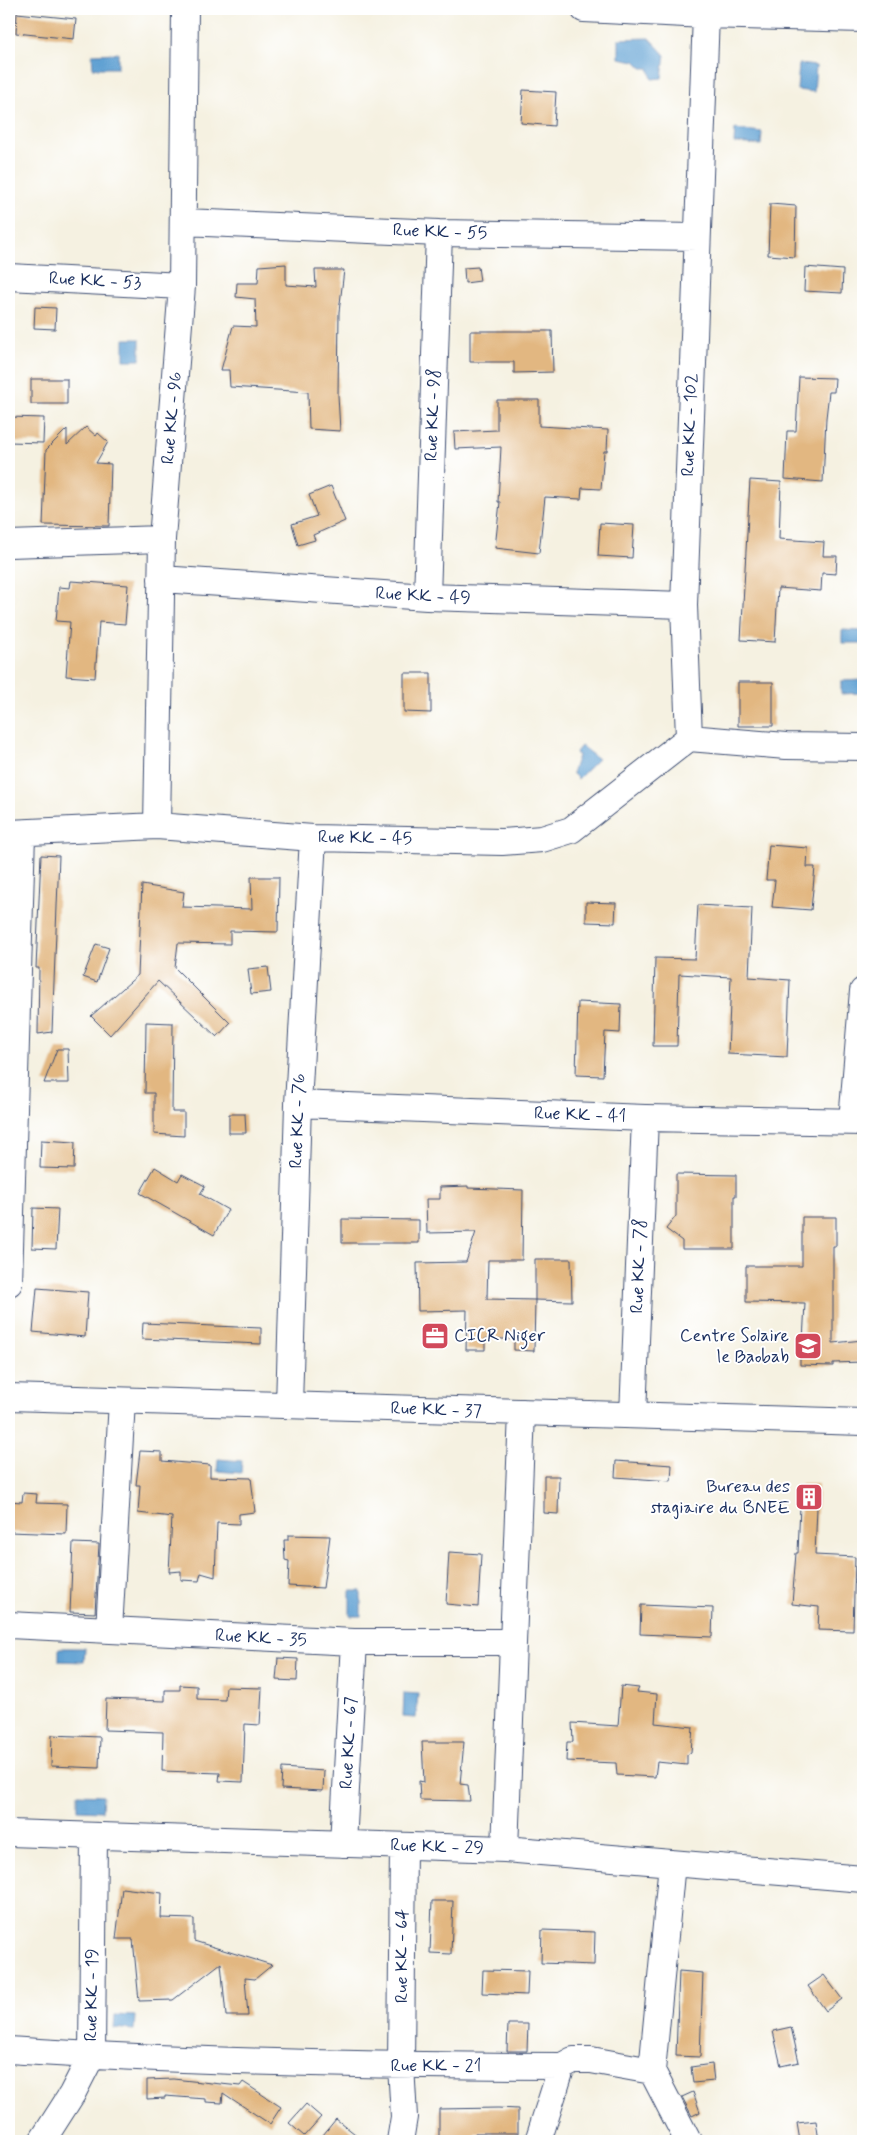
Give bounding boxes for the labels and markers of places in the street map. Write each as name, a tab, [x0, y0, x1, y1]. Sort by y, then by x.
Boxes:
office icon: CICR Niger	[420, 1321, 450, 1351]
place label: CICR Niger	[454, 1324, 546, 1350]
place label: Centre Solaire le Baobab	[680, 1324, 789, 1369]
school or university icon: Centre Solaire le Baobab	[793, 1331, 823, 1361]
place label: Bureau des stagiaire du BNEE	[650, 1475, 790, 1520]
building icon: Bureau des stagiaire du BNEE	[794, 1482, 824, 1512]

